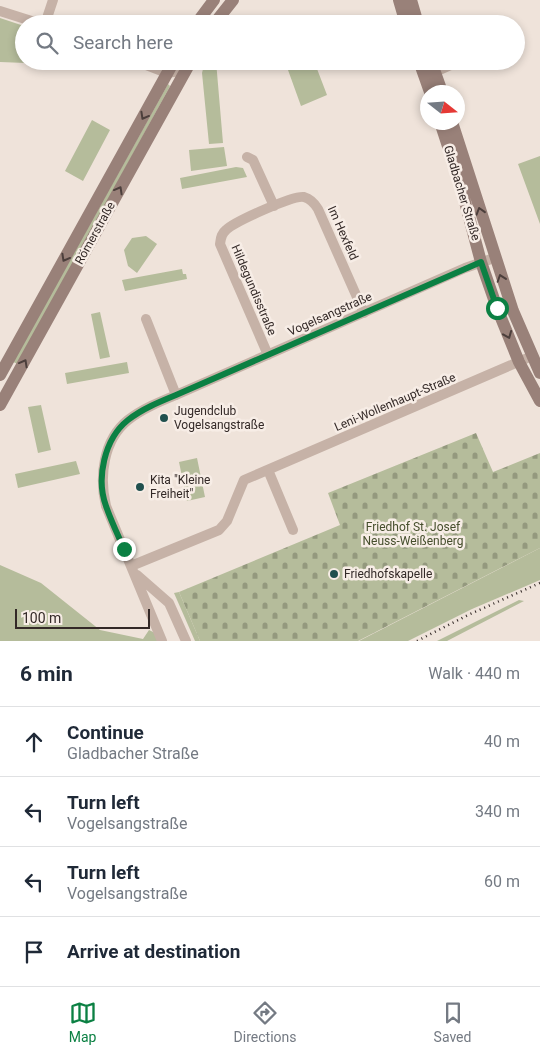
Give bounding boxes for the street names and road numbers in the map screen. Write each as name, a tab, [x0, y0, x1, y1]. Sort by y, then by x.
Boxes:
street label: Gladbacher Straße	[441, 144, 483, 242]
street label: Römerstraße	[72, 199, 118, 267]
street label: Im Hexfeld	[325, 204, 361, 262]
street label: Hildegundisstraße	[229, 242, 279, 338]
street label: Vogelsangstraße	[286, 289, 374, 339]
street label: Leni-Wollenhaupt-Straße	[332, 370, 458, 434]

